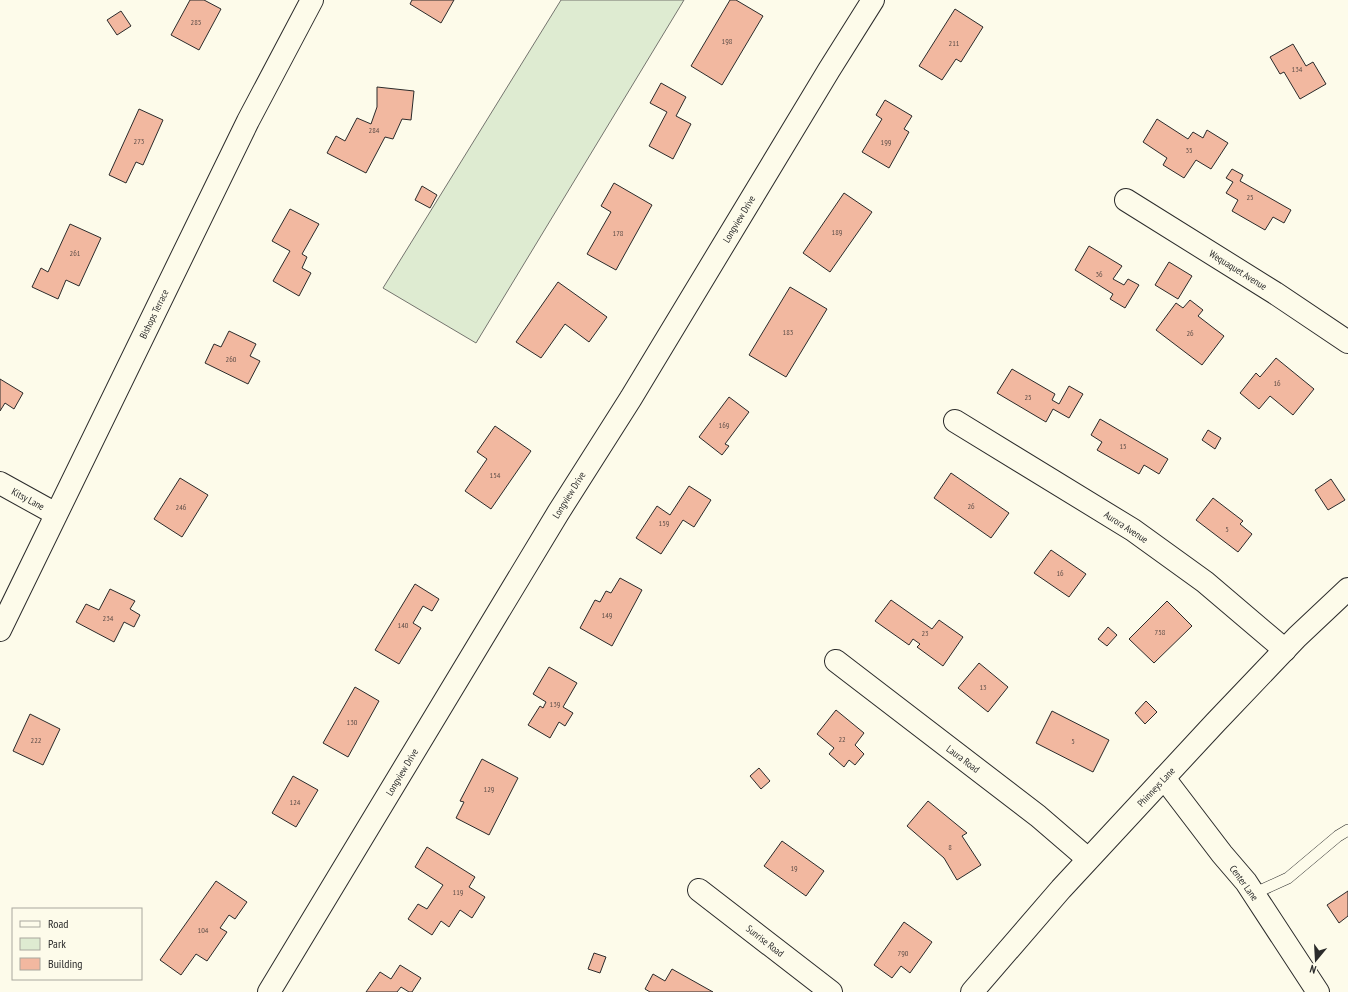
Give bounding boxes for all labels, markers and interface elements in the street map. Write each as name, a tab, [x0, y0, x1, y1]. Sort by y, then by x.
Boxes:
house number: 285	[191, 17, 201, 27]
house number: 198	[722, 36, 733, 46]
house number: 211	[949, 38, 960, 48]
house number: 134	[1292, 64, 1303, 74]
house number: 284	[369, 125, 380, 135]
house number: 273	[134, 136, 145, 146]
house number: 199	[881, 137, 892, 147]
house number: 35	[1185, 145, 1193, 155]
house number: 25	[1246, 192, 1254, 202]
street label: Longview Drive	[720, 193, 758, 245]
house number: 189	[832, 227, 843, 237]
house number: 178	[613, 228, 624, 238]
street label: Wequaquet Avenue	[1207, 247, 1269, 293]
house number: 261	[70, 248, 81, 258]
house number: 36	[1095, 269, 1103, 279]
street label: Bishops Terrace	[137, 287, 171, 341]
house number: 183	[783, 327, 794, 337]
house number: 26	[1186, 328, 1194, 338]
house number: 260	[226, 354, 237, 364]
house number: 16	[1273, 378, 1281, 388]
house number: 25	[1024, 392, 1032, 402]
house number: 169	[719, 420, 730, 430]
house number: 15	[1119, 441, 1127, 451]
street label: Longview Drive	[549, 469, 589, 521]
house number: 154	[490, 470, 501, 480]
street label: Kitsy Lane	[9, 485, 47, 513]
house number: 26	[967, 501, 975, 511]
house number: 246	[176, 502, 187, 512]
street label: Aurora Avenue	[1101, 508, 1151, 546]
house number: 159	[659, 518, 670, 528]
house number: 5	[1225, 524, 1229, 534]
house number: 16	[1056, 568, 1064, 578]
house number: 149	[602, 610, 613, 620]
house number: 234	[103, 613, 114, 623]
house number: 140	[398, 620, 409, 630]
house number: 758	[1155, 627, 1166, 637]
house number: 23	[921, 628, 929, 638]
house number: 13	[979, 682, 987, 692]
house number: 139	[550, 699, 561, 709]
house number: 130	[347, 717, 358, 727]
house number: 22	[838, 734, 846, 744]
house number: 222	[31, 735, 42, 745]
house number: 5	[1071, 736, 1075, 746]
street label: Laura Road	[944, 742, 982, 776]
street label: Longview Drive	[383, 746, 421, 798]
street label: Phinneys Lane	[1134, 764, 1178, 810]
house number: 129	[484, 784, 495, 794]
house number: 124	[290, 797, 301, 807]
house number: 8	[948, 842, 952, 852]
house number: 19	[790, 863, 798, 873]
street label: Center Lane	[1227, 863, 1261, 903]
house number: 119	[453, 887, 464, 897]
legend	[12, 908, 142, 980]
text: Road	[48, 916, 68, 931]
street label: Sunrise Road	[743, 922, 787, 960]
house number: 104	[198, 925, 209, 935]
text: Park	[48, 936, 66, 951]
north arrow	[1296, 940, 1336, 980]
house number: 790	[898, 948, 909, 958]
text: Building	[48, 956, 83, 971]
text: N	[1308, 962, 1318, 977]

